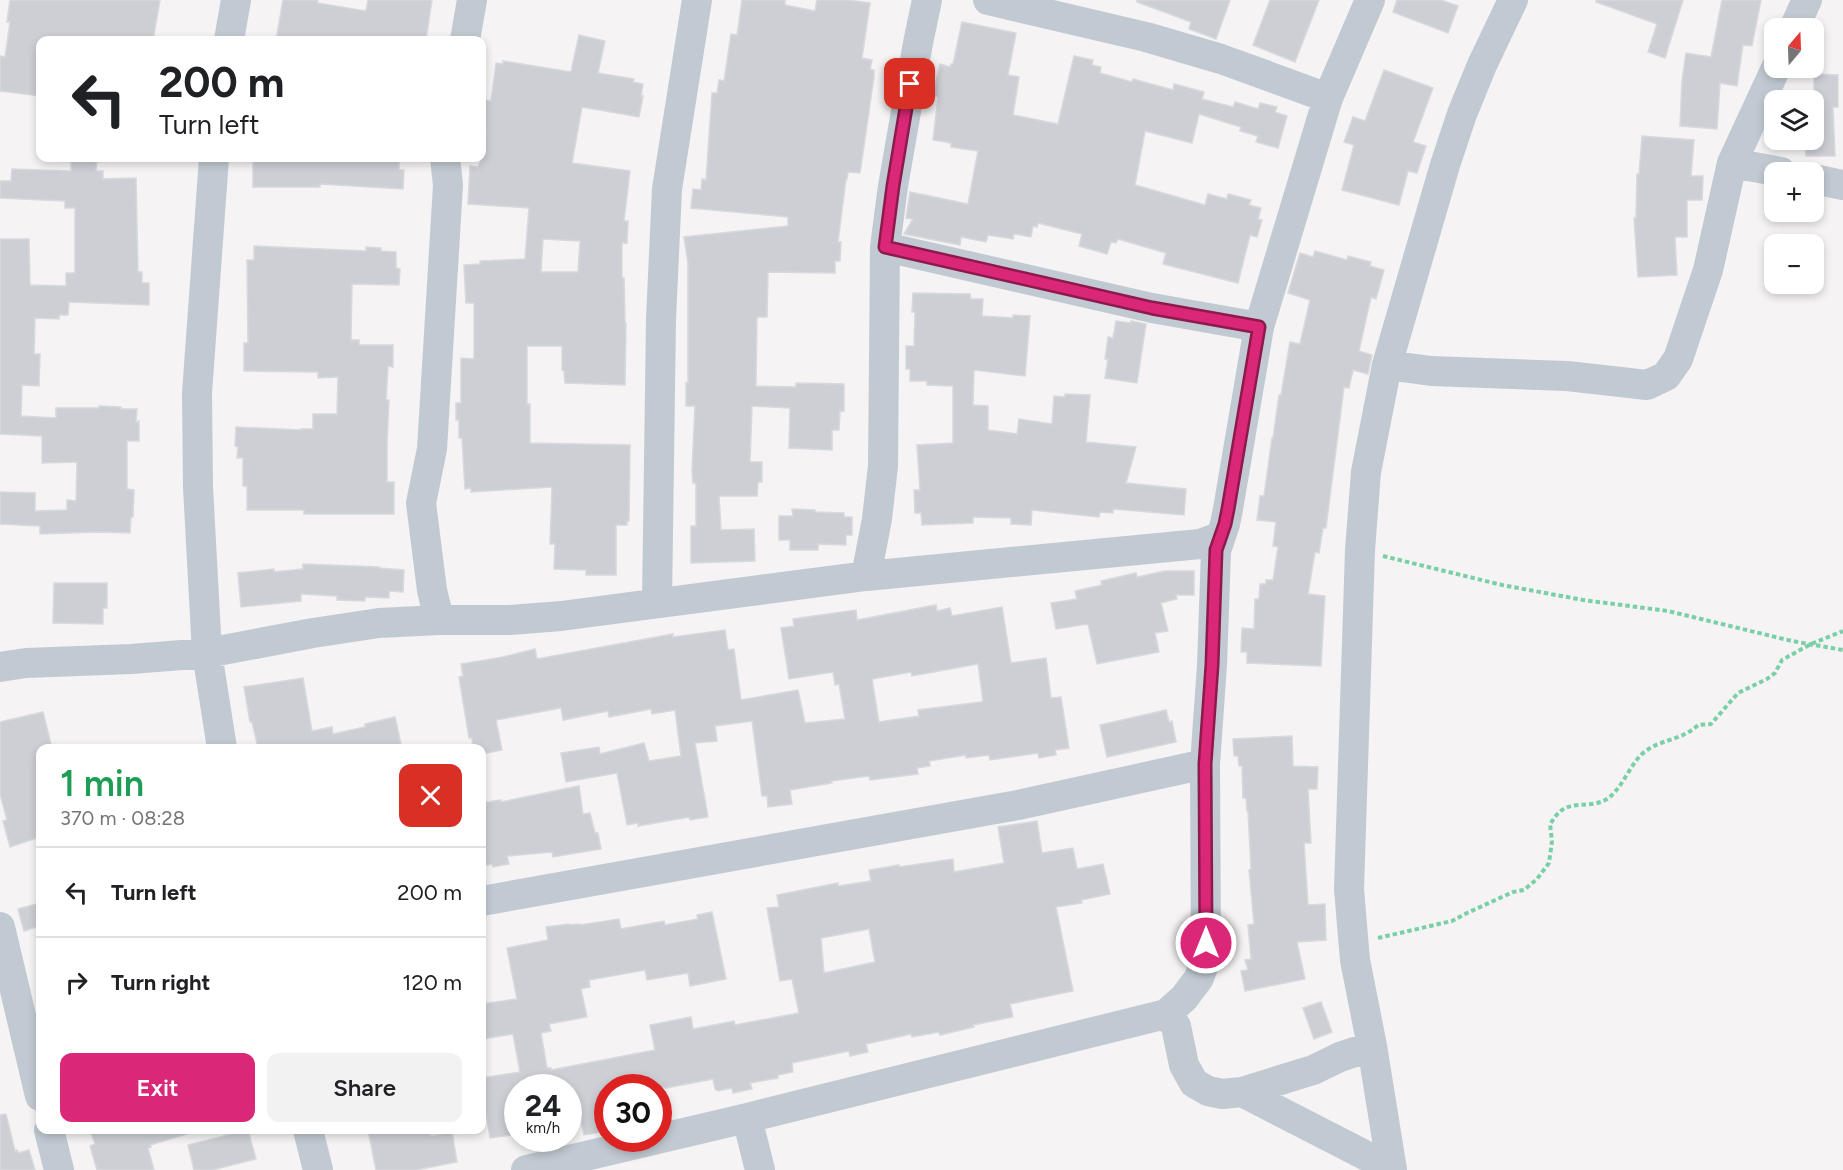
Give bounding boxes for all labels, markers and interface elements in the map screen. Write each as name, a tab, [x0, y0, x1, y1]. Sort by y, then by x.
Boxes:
north arrow	[1764, 18, 1824, 78]
map controls	[1764, 18, 1824, 294]
text: 200 m	[159, 57, 284, 108]
pin	[884, 58, 935, 109]
icon: left	[60, 60, 138, 138]
icon: arrive	[893, 67, 926, 100]
button: layers	[1764, 90, 1824, 150]
text: Turn left	[159, 108, 259, 141]
button: +	[1764, 162, 1824, 222]
button: −	[1764, 234, 1824, 294]
text: 1 min	[60, 762, 144, 805]
button: close	[399, 764, 462, 827]
text: 370 m · 08:28	[60, 806, 185, 830]
icon: left	[60, 876, 93, 909]
text: Turn left	[111, 879, 197, 906]
text: 200 m	[397, 879, 462, 906]
position arrow	[1174, 911, 1238, 975]
icon: right	[60, 966, 93, 999]
text: Turn right	[111, 969, 210, 996]
text: 120 m	[402, 969, 462, 996]
button: Exit	[60, 1053, 255, 1122]
button: Share	[267, 1053, 462, 1122]
speed limit sign: 30	[594, 1074, 672, 1152]
text: 24	[525, 1087, 561, 1124]
text: km/h	[526, 1119, 560, 1137]

